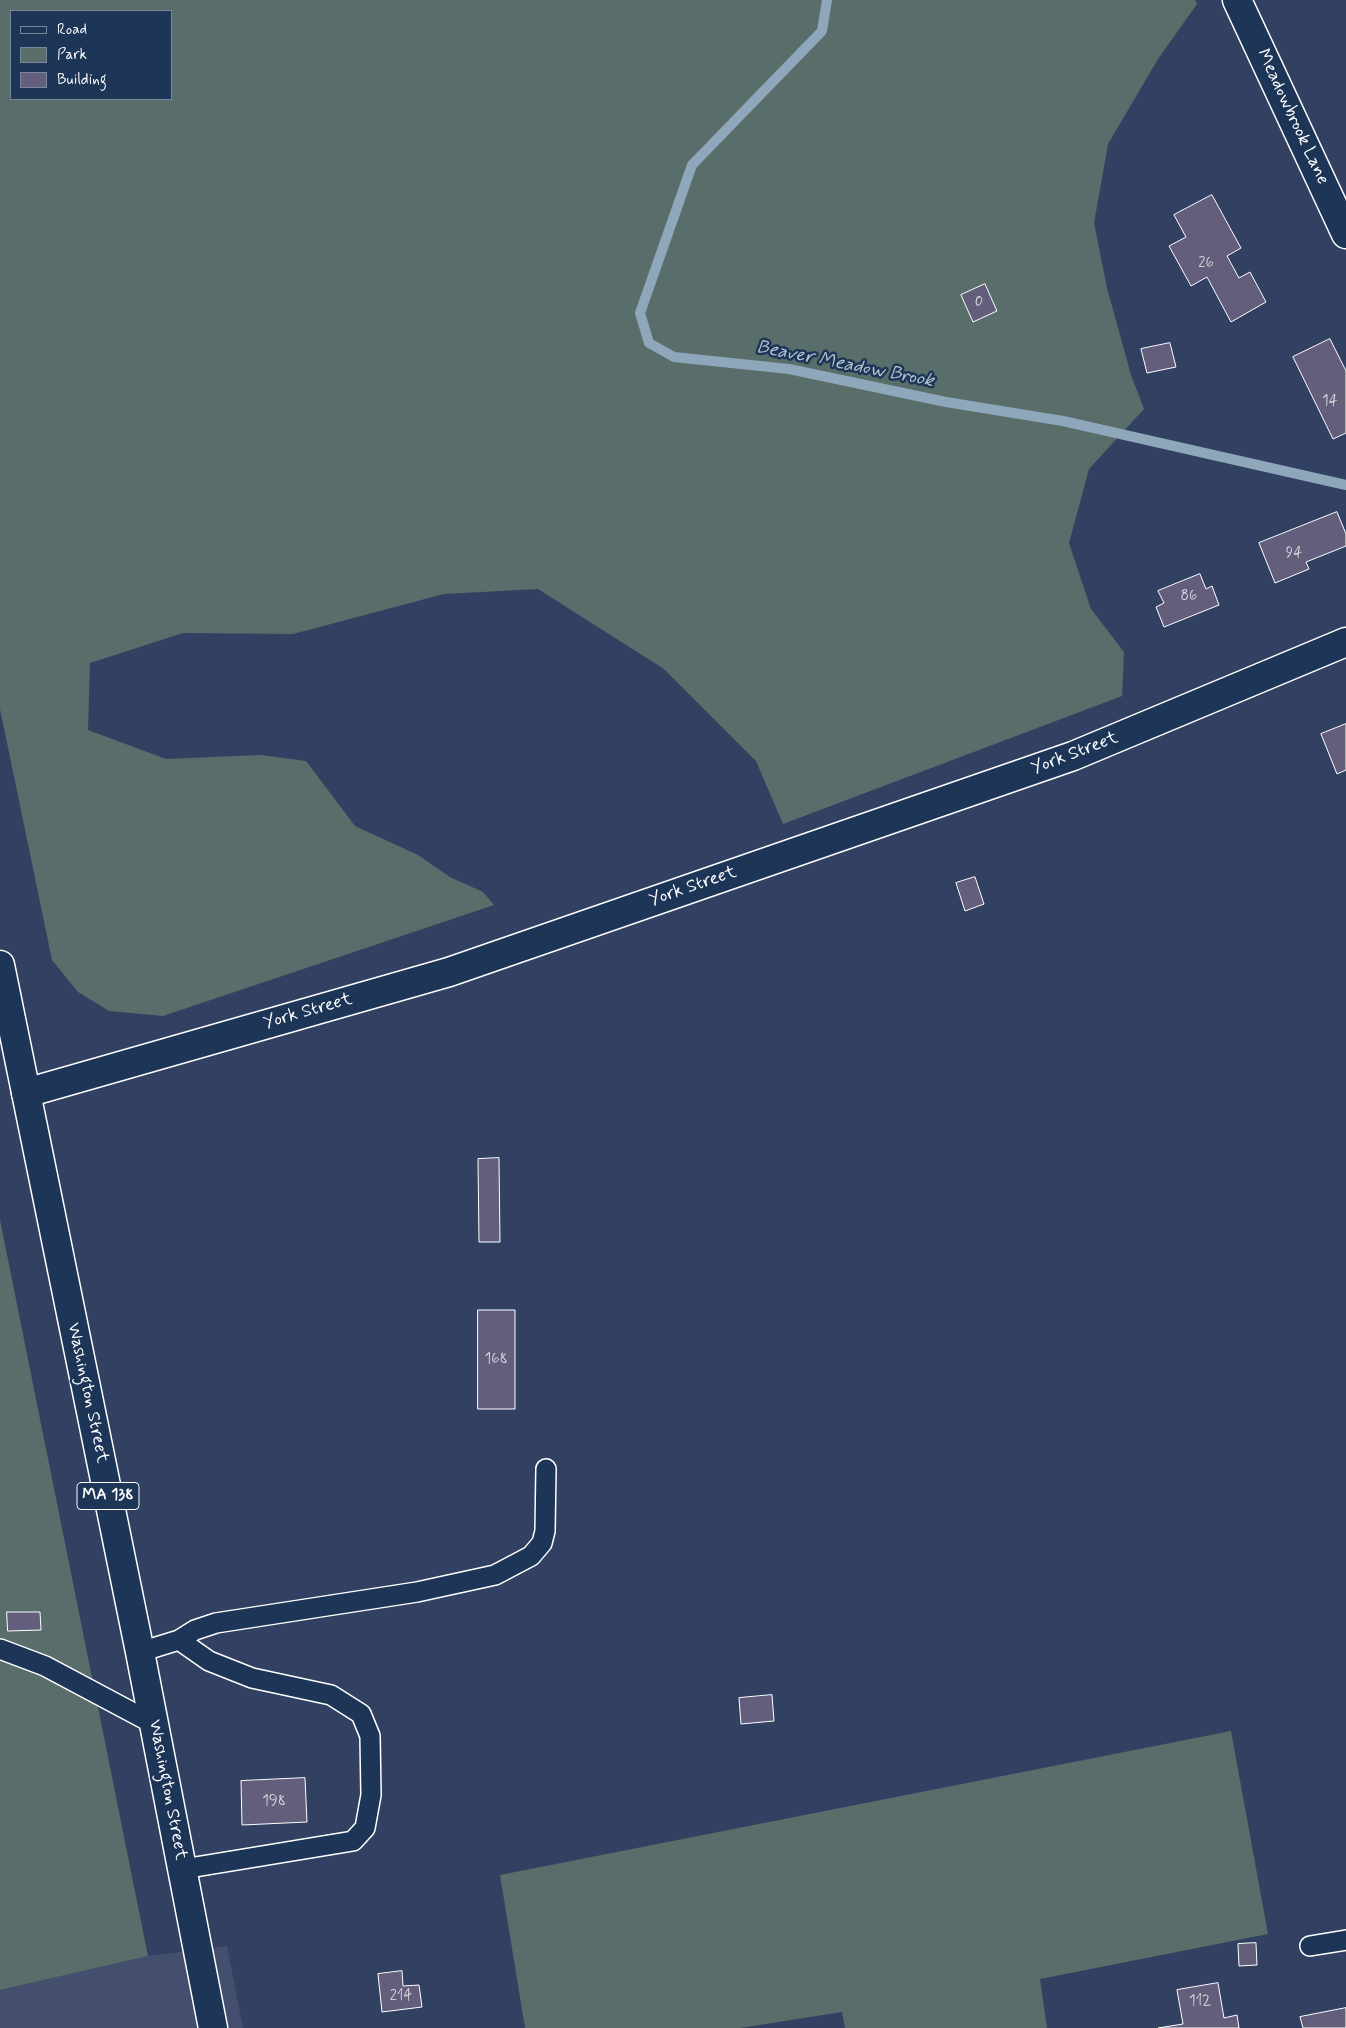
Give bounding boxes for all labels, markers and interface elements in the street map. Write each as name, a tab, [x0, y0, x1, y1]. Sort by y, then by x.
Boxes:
legend	[10, 10, 172, 100]
text: Road	[57, 20, 87, 40]
text: Park	[57, 45, 87, 65]
street label: Meadowbrook Lane	[1251, 46, 1333, 188]
text: Building	[57, 70, 107, 90]
house number: 26	[1198, 255, 1214, 273]
house number: 0	[975, 294, 983, 312]
water label: Beaver Meadow Brook	[754, 337, 936, 393]
house number: 14	[1322, 393, 1338, 411]
house number: 94	[1286, 545, 1302, 563]
house number: 86	[1181, 588, 1197, 606]
street label: York Street	[1029, 728, 1121, 780]
street label: York Street	[646, 862, 740, 912]
street label: York Street	[261, 989, 355, 1035]
street label: Washington Street	[62, 1321, 112, 1465]
house number: 168	[484, 1351, 508, 1369]
road number: MA 138	[77, 1482, 139, 1510]
street label: Washington Street	[143, 1718, 191, 1862]
house number: 198	[262, 1793, 286, 1811]
house number: 214	[390, 1988, 412, 2006]
house number: 112	[1189, 1993, 1211, 2011]

